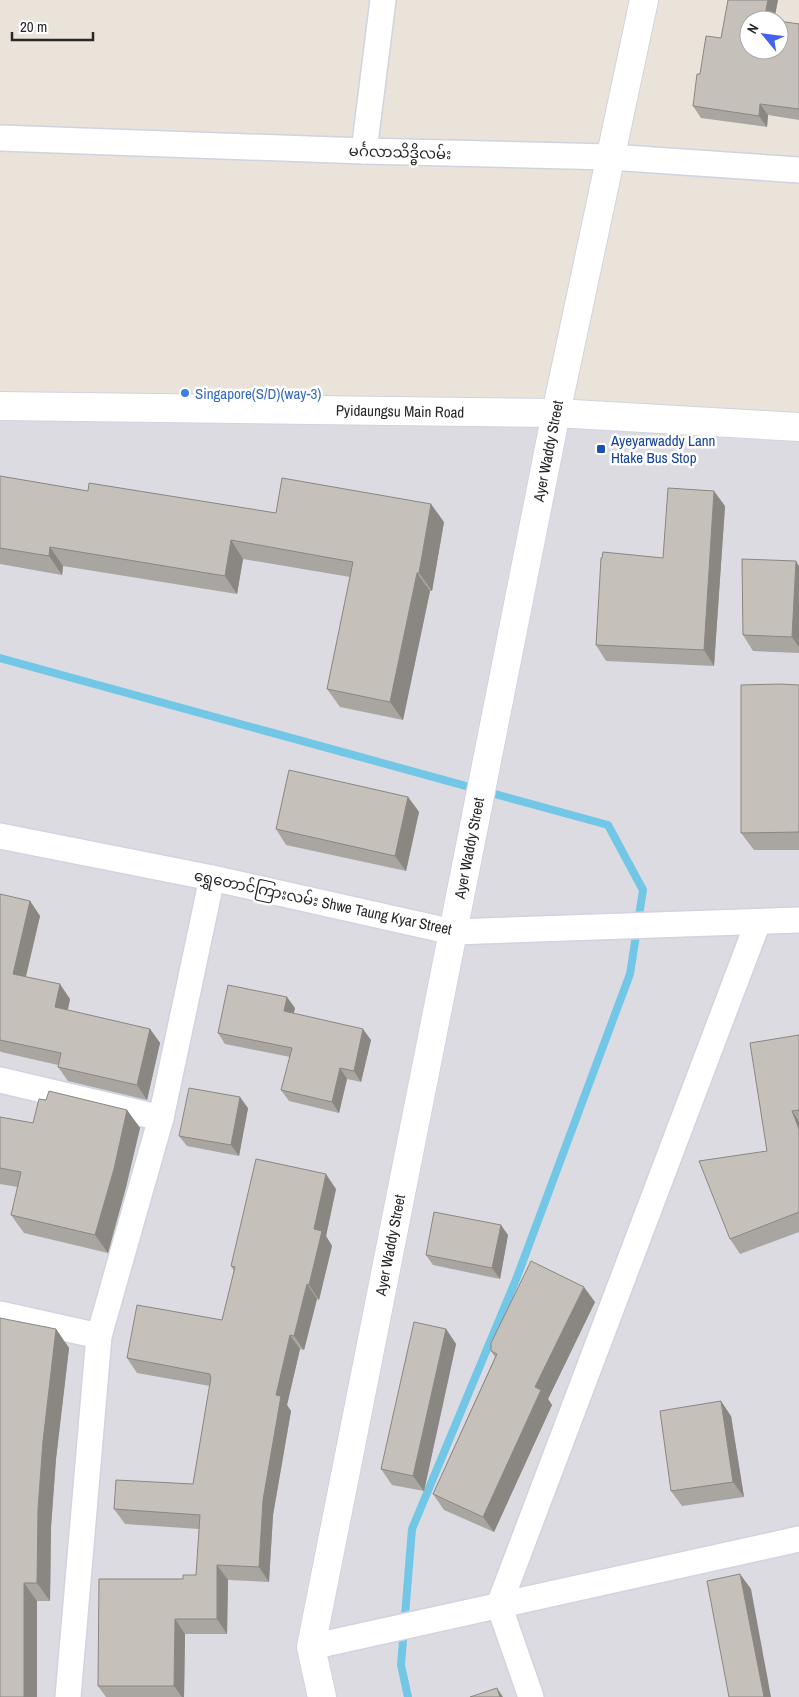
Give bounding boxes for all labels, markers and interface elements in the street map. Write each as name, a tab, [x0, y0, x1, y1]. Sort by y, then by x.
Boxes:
scale bar	[12, 10, 94, 42]
north arrow	[739, 10, 789, 60]
text: 20 m	[20, 16, 47, 37]
text: N	[743, 21, 763, 37]
street label: မင်္ဂလာသိဒ္ဓိလမ်း	[348, 140, 452, 167]
place label: Singapore(S/D)(way-3)	[195, 383, 321, 404]
marker: Singapore(S/D)(way-3)	[179, 387, 191, 399]
street label: Ayer Waddy Street	[528, 398, 568, 504]
street label: Pyidaungsu Main Road	[336, 399, 464, 423]
place label: Ayeyarwaddy Lann Htake Bus Stop	[610, 430, 715, 468]
marker: Ayeyarwaddy Lann Htake Bus Stop	[595, 443, 607, 455]
street label: Ayer Waddy Street	[449, 795, 489, 901]
street label: ရွှေတောင်ကြားလမ်း Shwe Taung Kyar Street	[192, 864, 454, 942]
street label: Ayer Waddy Street	[370, 1192, 410, 1298]

